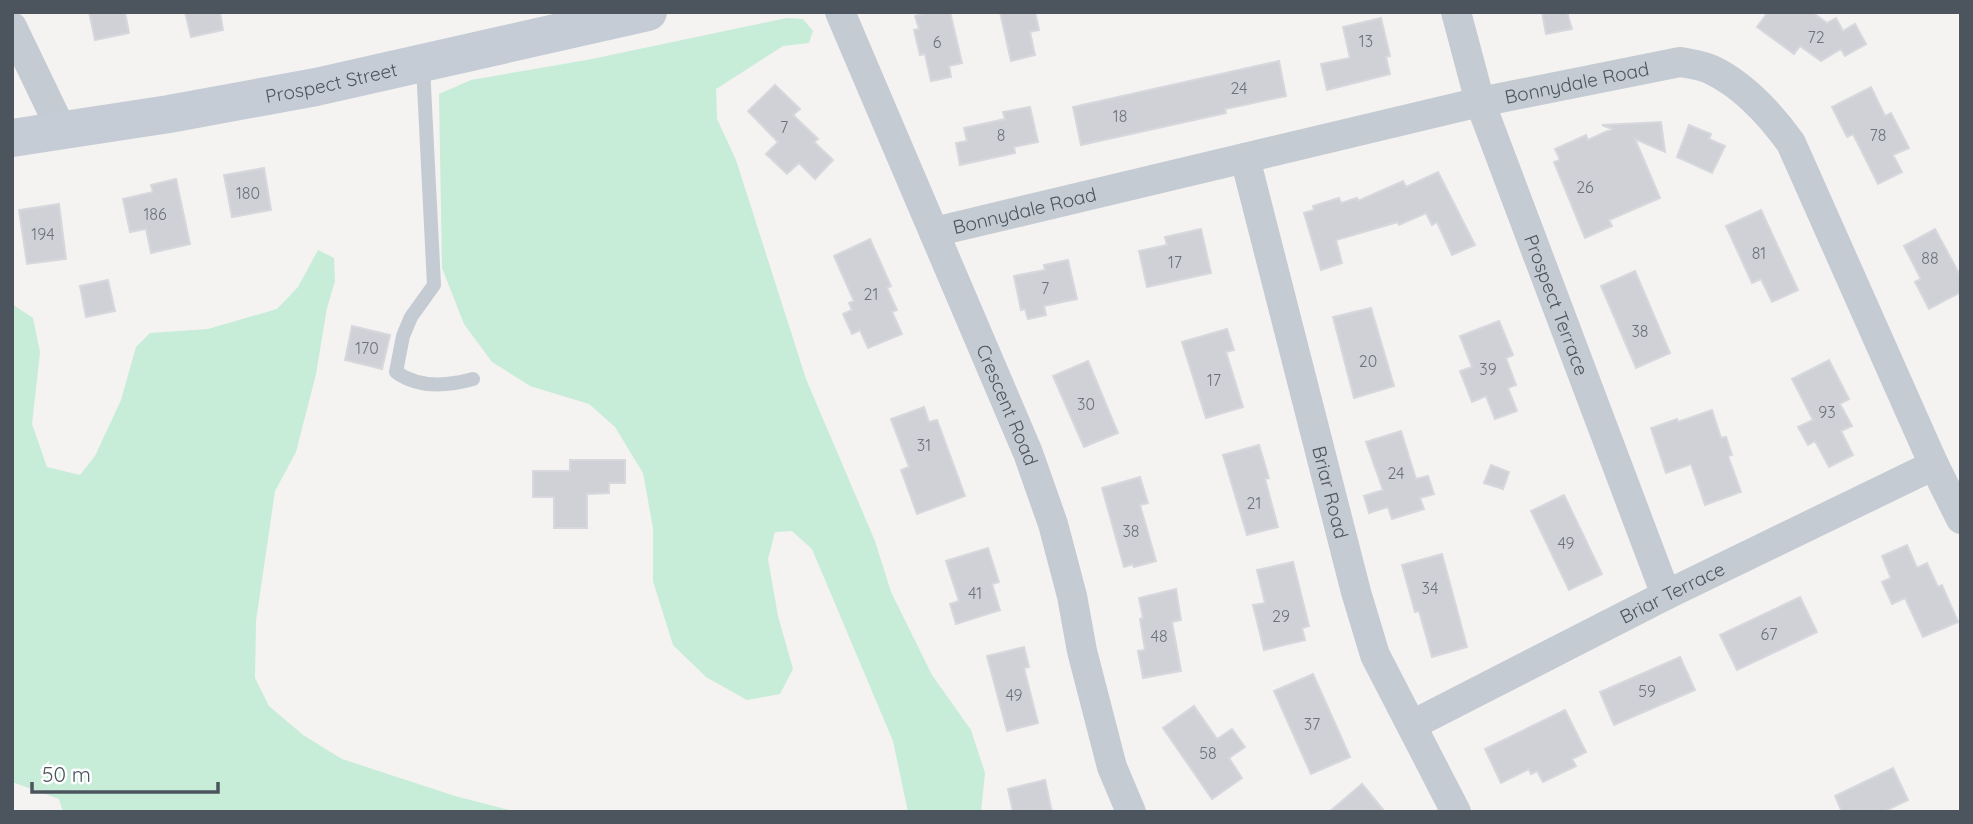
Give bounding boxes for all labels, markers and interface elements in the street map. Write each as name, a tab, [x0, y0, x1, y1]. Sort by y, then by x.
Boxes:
house number: 72	[1807, 27, 1825, 47]
house number: 13	[1359, 31, 1373, 51]
house number: 6	[933, 32, 942, 52]
street label: Bonnydale Road	[1503, 56, 1651, 109]
street label: Prospect Street	[263, 57, 400, 108]
house number: 24	[1230, 78, 1248, 98]
house number: 18	[1113, 106, 1127, 126]
house number: 7	[780, 117, 788, 137]
house number: 8	[997, 125, 1005, 145]
house number: 78	[1870, 125, 1886, 145]
house number: 26	[1576, 177, 1594, 197]
street label: Bonnydale Road	[950, 182, 1099, 239]
house number: 180	[236, 183, 260, 203]
house number: 186	[143, 204, 167, 224]
house number: 194	[31, 224, 55, 244]
street label: Prospect Terrace	[1519, 231, 1594, 379]
house number: 81	[1752, 243, 1766, 263]
house number: 88	[1921, 248, 1939, 268]
house number: 17	[1168, 252, 1182, 272]
house number: 7	[1041, 278, 1049, 298]
house number: 21	[864, 284, 878, 304]
house number: 38	[1631, 321, 1649, 341]
house number: 170	[355, 338, 379, 358]
street label: Crescent Road	[971, 341, 1043, 469]
house number: 20	[1359, 351, 1377, 371]
house number: 39	[1479, 359, 1497, 379]
house number: 17	[1207, 370, 1221, 390]
house number: 30	[1077, 394, 1095, 414]
house number: 93	[1818, 402, 1836, 422]
house number: 31	[917, 435, 931, 455]
street label: Briar Road	[1307, 443, 1354, 541]
house number: 24	[1387, 463, 1405, 483]
house number: 21	[1247, 493, 1261, 513]
house number: 38	[1122, 521, 1140, 541]
house number: 49	[1557, 533, 1575, 553]
street label: Briar Terrace	[1616, 556, 1729, 629]
house number: 34	[1422, 578, 1438, 598]
house number: 41	[968, 583, 982, 603]
house number: 29	[1272, 606, 1290, 626]
house number: 67	[1761, 624, 1777, 644]
house number: 48	[1150, 626, 1168, 646]
house number: 59	[1638, 681, 1656, 701]
house number: 49	[1005, 685, 1023, 705]
house number: 37	[1304, 714, 1320, 734]
house number: 58	[1199, 743, 1217, 763]
scale bar	[32, 750, 217, 794]
text: 50 m	[42, 761, 91, 787]

